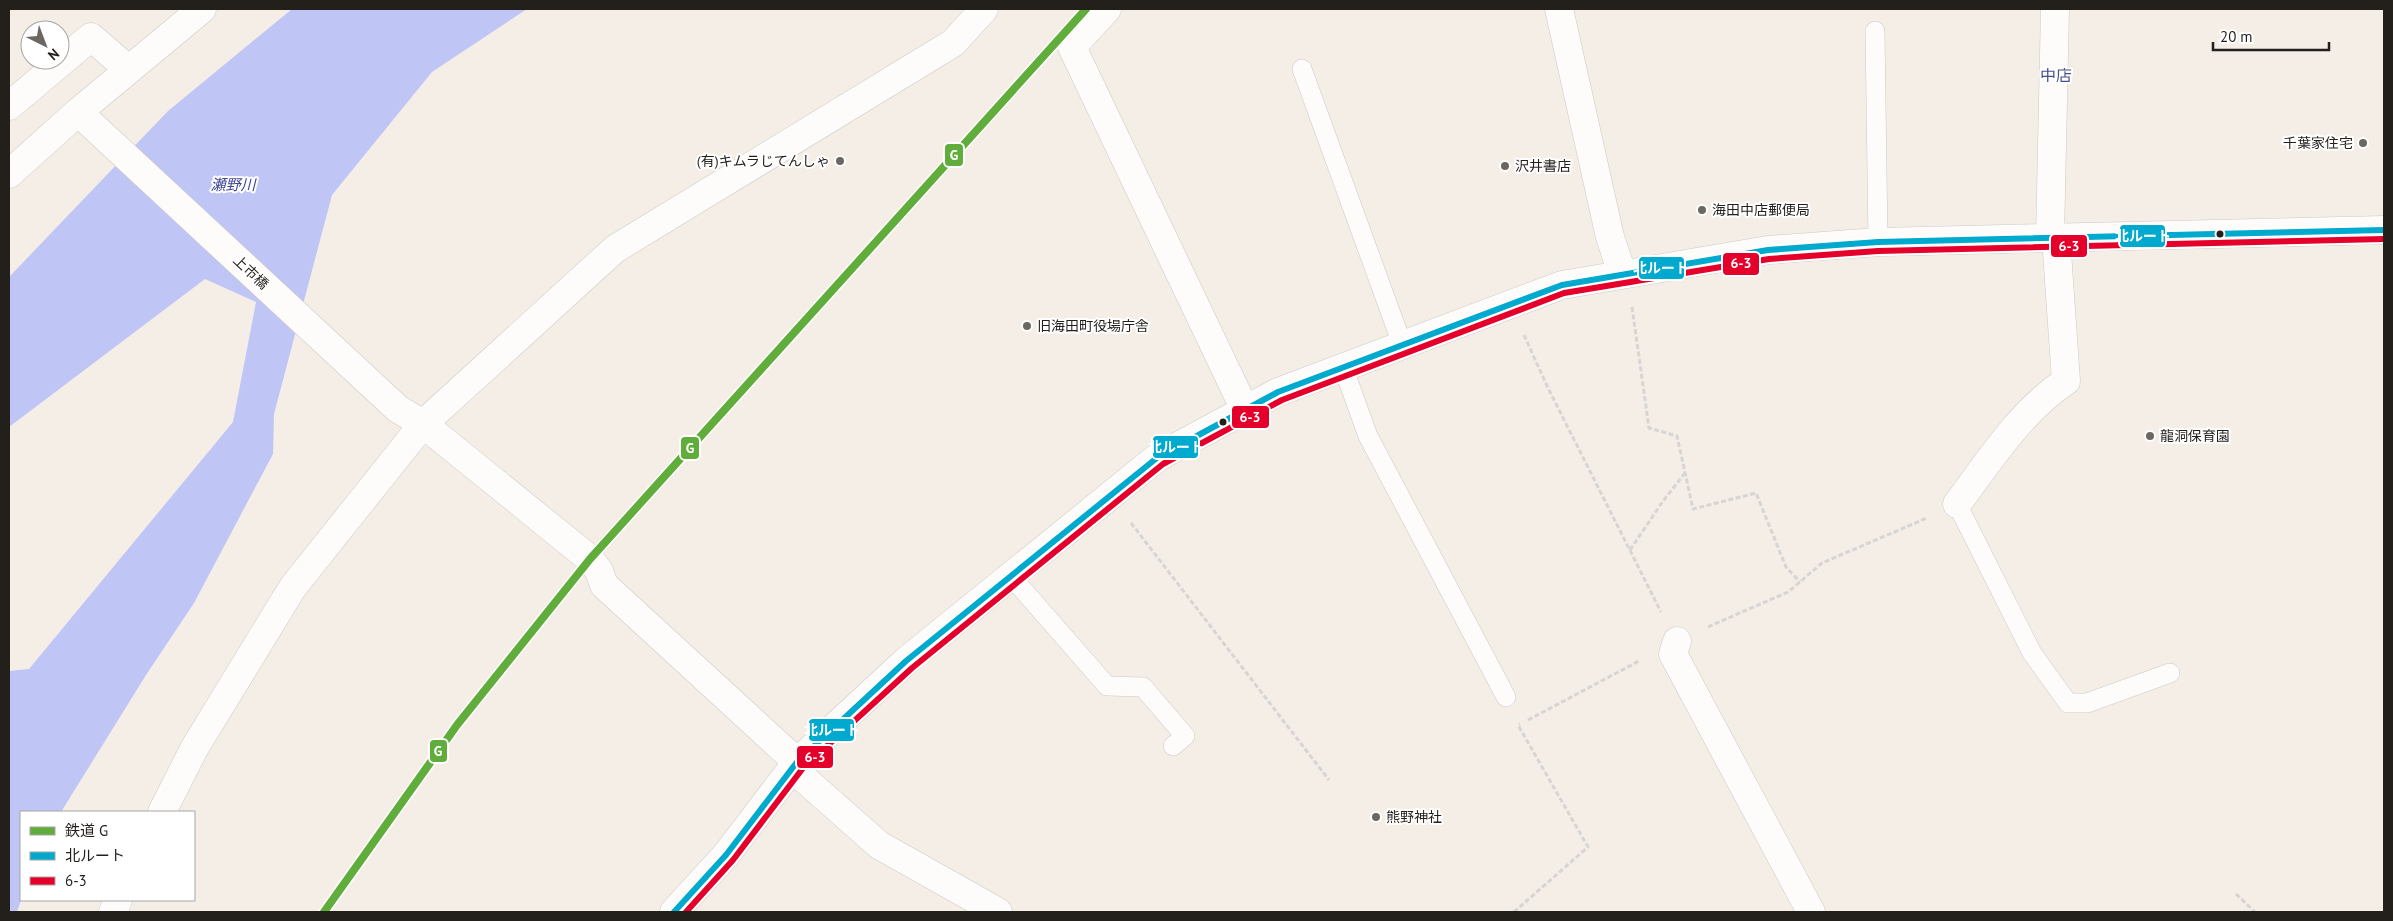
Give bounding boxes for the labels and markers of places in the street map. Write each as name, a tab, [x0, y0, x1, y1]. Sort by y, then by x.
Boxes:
place label: 千葉家住宅	[2283, 134, 2353, 152]
marker: 千葉家住宅	[2357, 137, 2369, 149]
place label: (有)キムラじてんしゃ	[697, 152, 830, 170]
marker: (有)キムラじてんしゃ	[834, 155, 846, 167]
place label: 沢井書店	[1515, 157, 1571, 175]
marker: 沢井書店	[1499, 160, 1511, 172]
place label: 海田中店郵便局	[1712, 201, 1810, 219]
marker: 海田中店郵便局	[1696, 204, 1708, 216]
unlabelled marker	[2215, 229, 2225, 239]
place label: 旧海田町役場庁舎	[1037, 317, 1149, 335]
marker: 旧海田町役場庁舎	[1021, 320, 1033, 332]
unlabelled marker	[1218, 417, 1228, 427]
place label: 龍洞保育園	[2160, 427, 2230, 445]
marker: 龍洞保育園	[2144, 430, 2156, 442]
place label: 熊野神社	[1386, 808, 1442, 826]
marker: 熊野神社	[1370, 811, 1382, 823]

